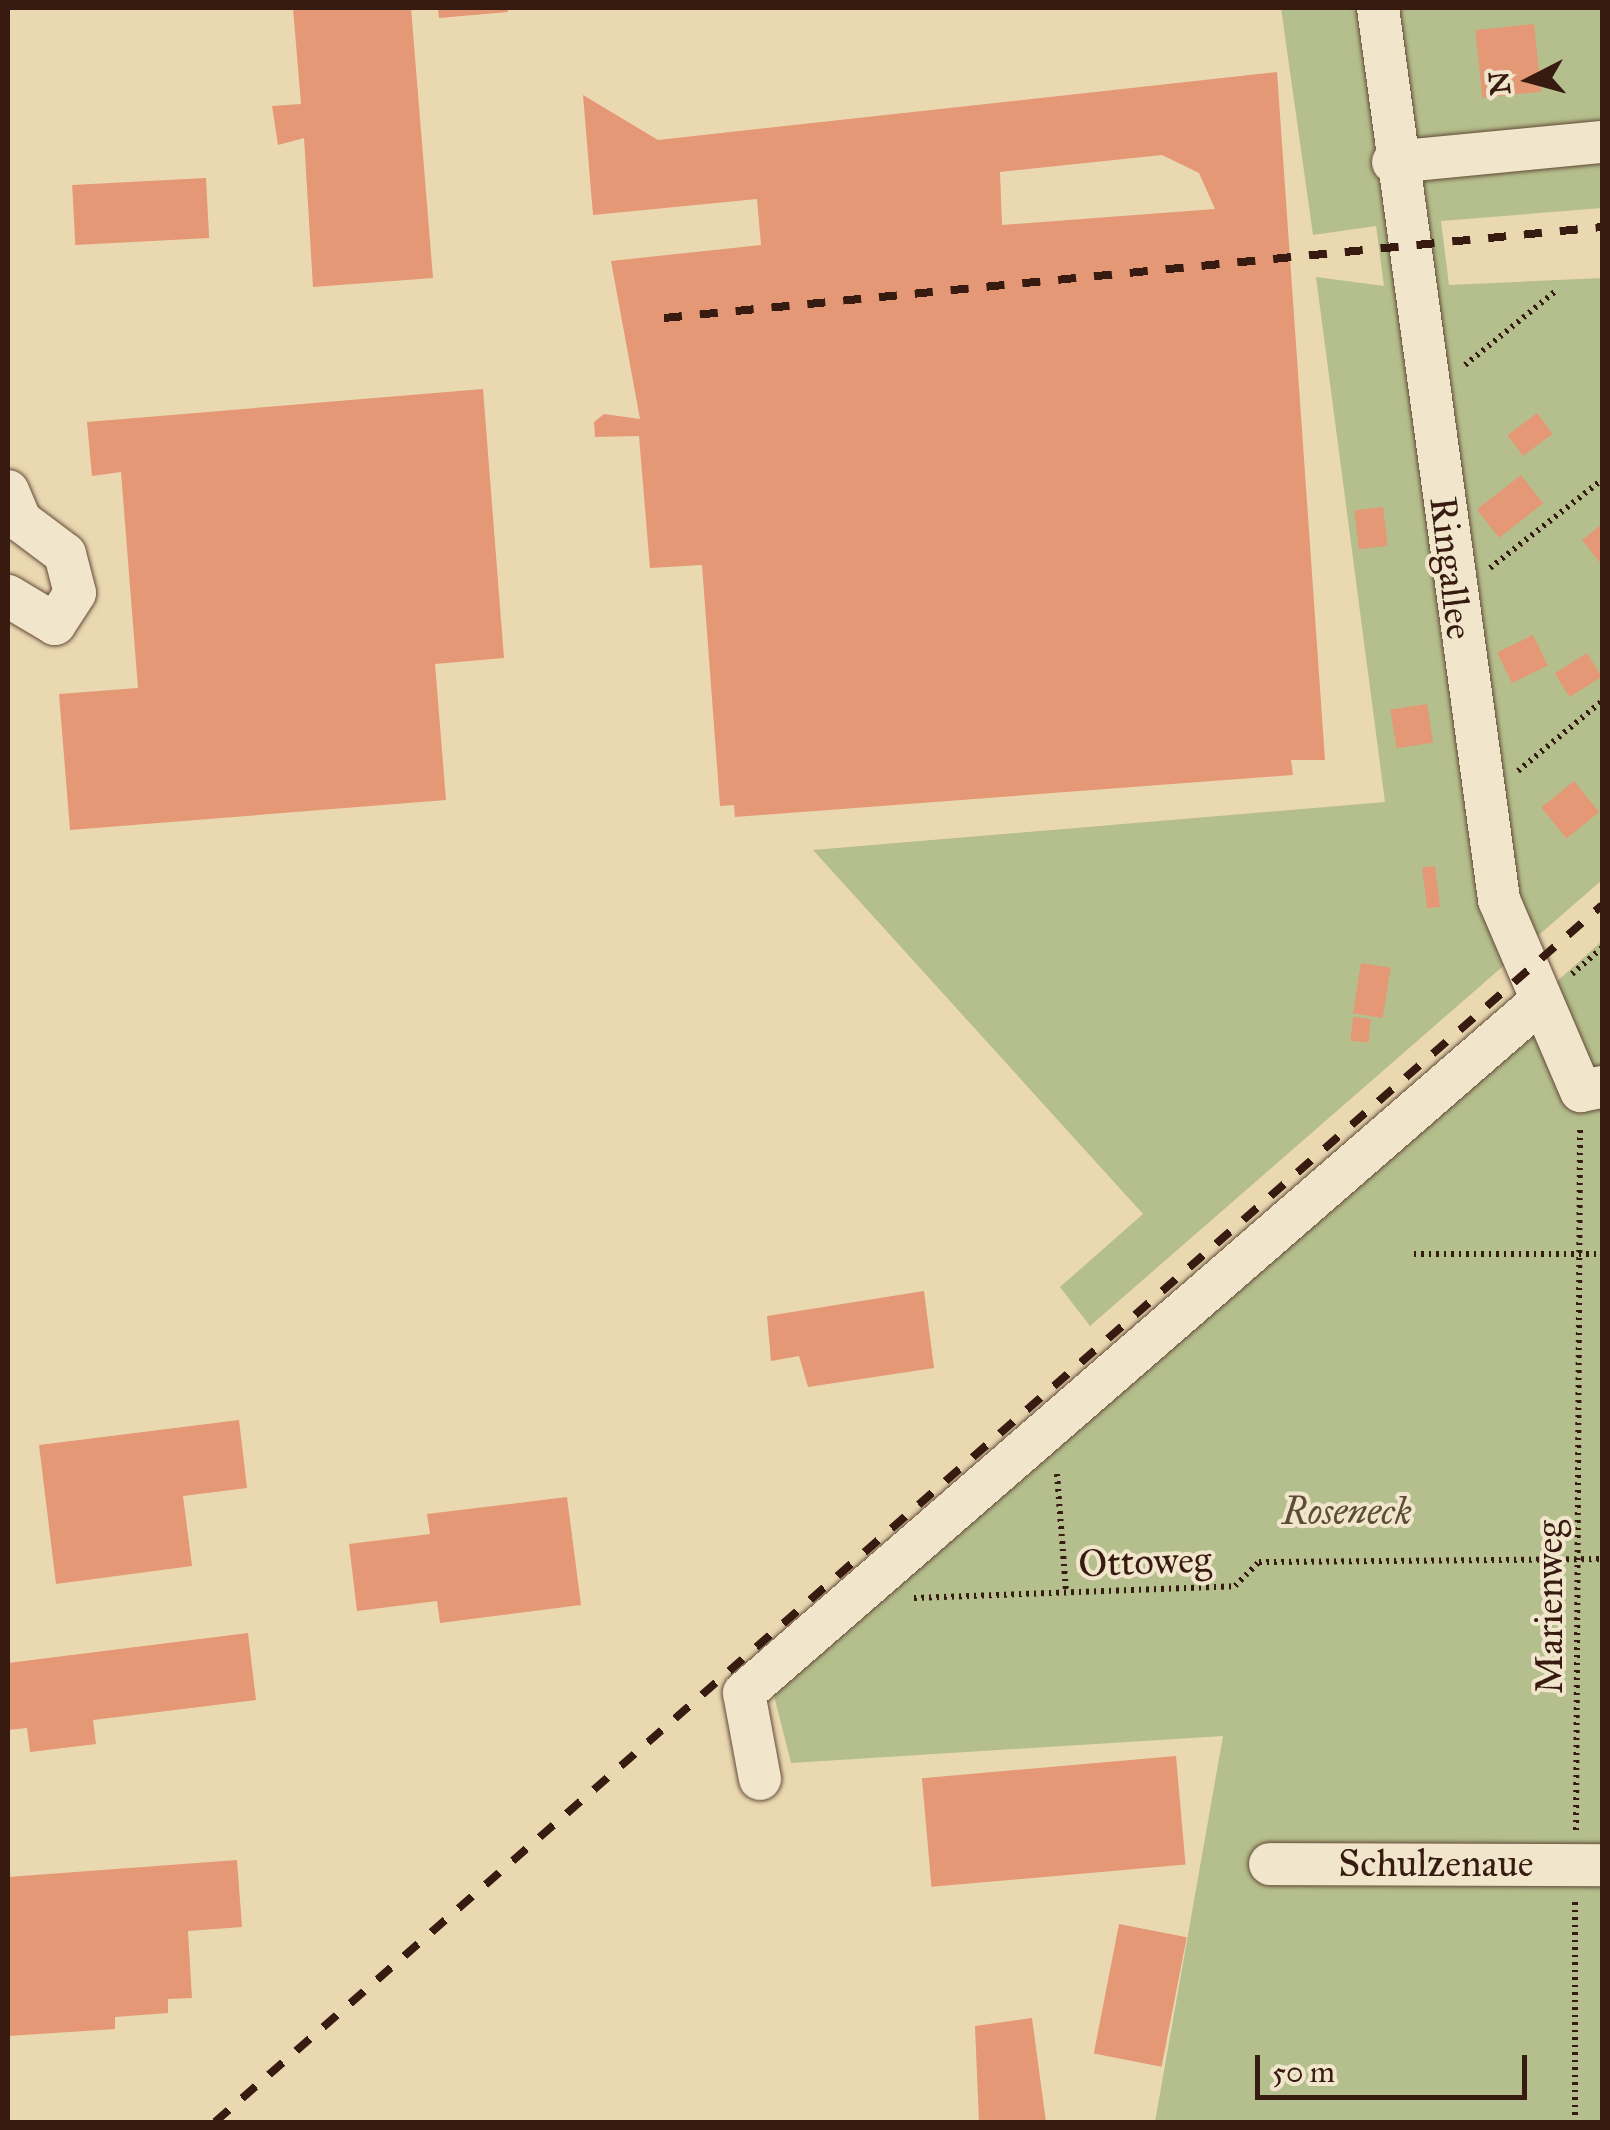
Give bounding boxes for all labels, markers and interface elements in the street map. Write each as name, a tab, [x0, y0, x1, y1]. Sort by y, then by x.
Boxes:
north arrow	[1480, 30, 1580, 130]
text: N	[1481, 70, 1518, 97]
street label: Ringallee	[1420, 494, 1482, 642]
park label: Roseneck	[1282, 1489, 1412, 1535]
street label: Marienweg	[1527, 1520, 1573, 1694]
street label: Ottoweg	[1078, 1537, 1212, 1587]
street label: Schulzenaue	[1338, 1841, 1534, 1887]
scale bar	[1260, 2035, 1532, 2097]
text: 50 m	[1272, 2054, 1335, 2090]

